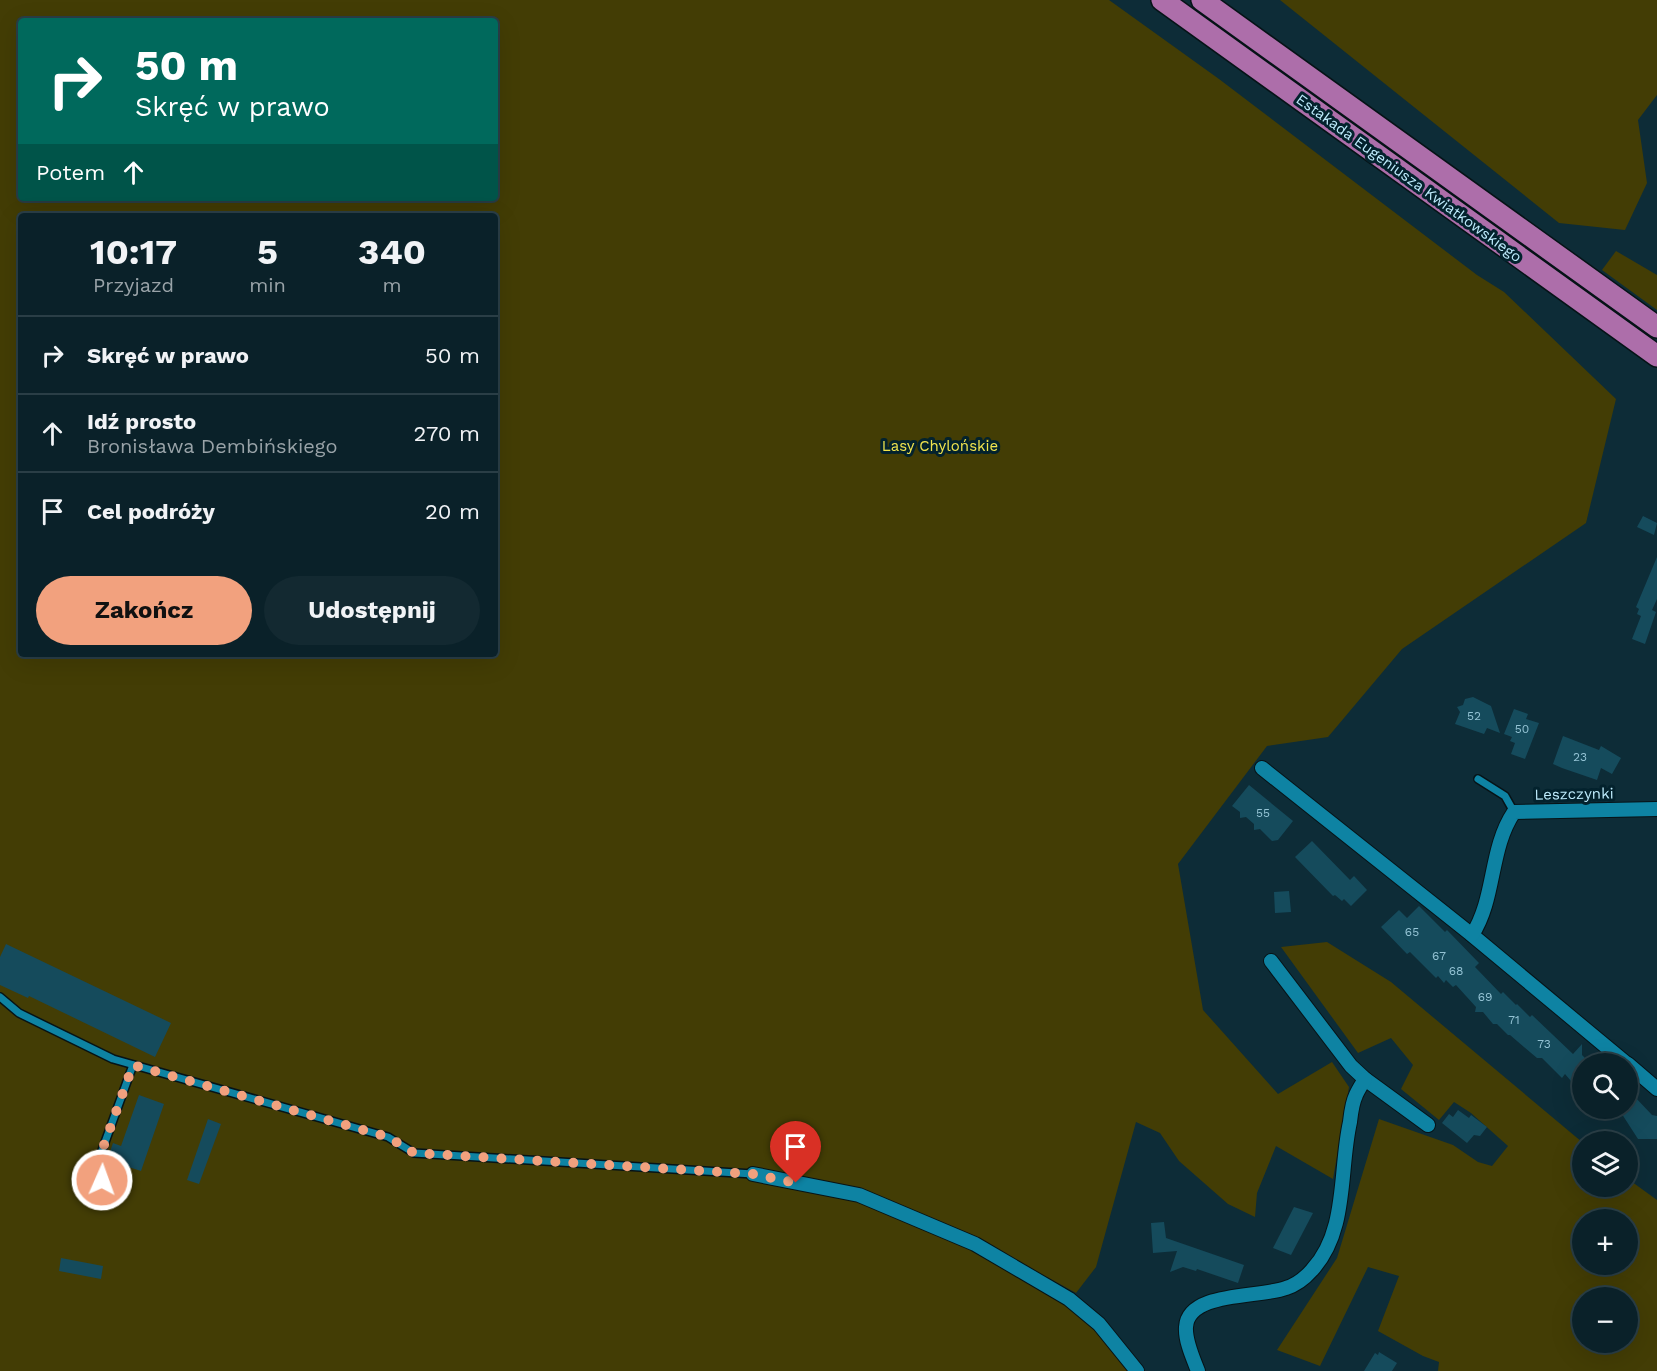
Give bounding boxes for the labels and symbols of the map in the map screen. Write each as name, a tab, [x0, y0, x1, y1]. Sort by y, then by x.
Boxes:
street label: Estakada Eugeniusza Kwiatkowskiego	[1293, 90, 1525, 266]
park label: Lasy Chylońskie	[882, 437, 998, 455]
house number: 52	[1467, 709, 1481, 723]
house number: 50	[1515, 722, 1529, 736]
house number: 23	[1573, 750, 1587, 764]
street label: Leszczynki	[1534, 784, 1614, 804]
house number: 55	[1256, 806, 1270, 820]
house number: 65	[1405, 925, 1419, 939]
house number: 67	[1432, 949, 1446, 963]
house number: 68	[1449, 964, 1463, 978]
house number: 69	[1478, 990, 1492, 1004]
house number: 71	[1508, 1013, 1520, 1027]
house number: 73	[1537, 1037, 1551, 1051]
pin	[770, 1121, 821, 1183]
position arrow	[70, 1148, 134, 1212]

